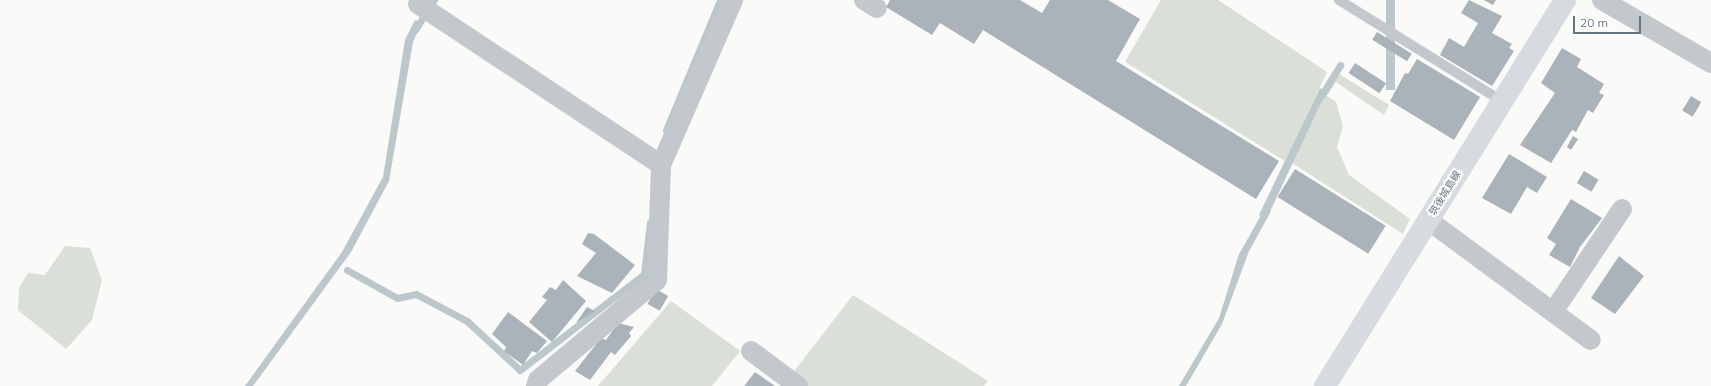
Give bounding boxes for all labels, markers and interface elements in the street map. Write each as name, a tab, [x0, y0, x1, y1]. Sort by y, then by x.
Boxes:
scale bar	[1575, 8, 1643, 34]
text: 20 m	[1580, 15, 1608, 30]
street label: 筑後城島線	[1427, 169, 1463, 217]

